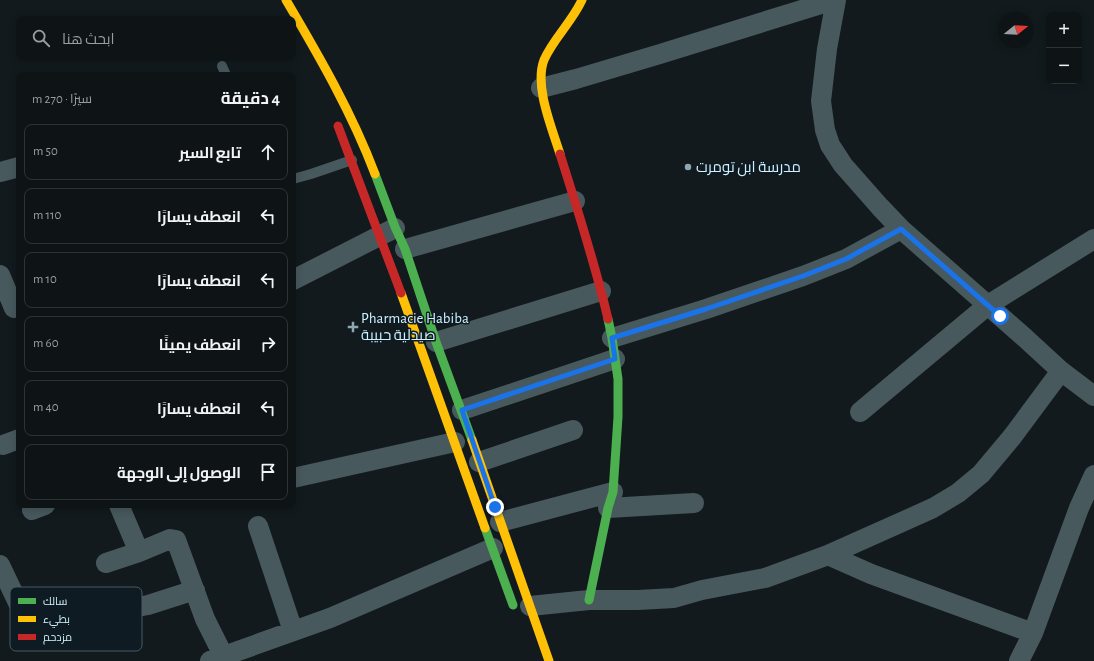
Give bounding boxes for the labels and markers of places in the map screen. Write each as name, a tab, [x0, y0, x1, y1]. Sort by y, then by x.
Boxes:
place label: مدرسة ابن تومرت	[696, 160, 801, 177]
marker: مدرسة ابن تومرت	[683, 162, 693, 172]
place label: Pharmacie Habiba صيدلية حبيبة	[361, 311, 469, 343]
marker: Pharmacie Habiba صيدلية حبيبة	[348, 322, 358, 332]

